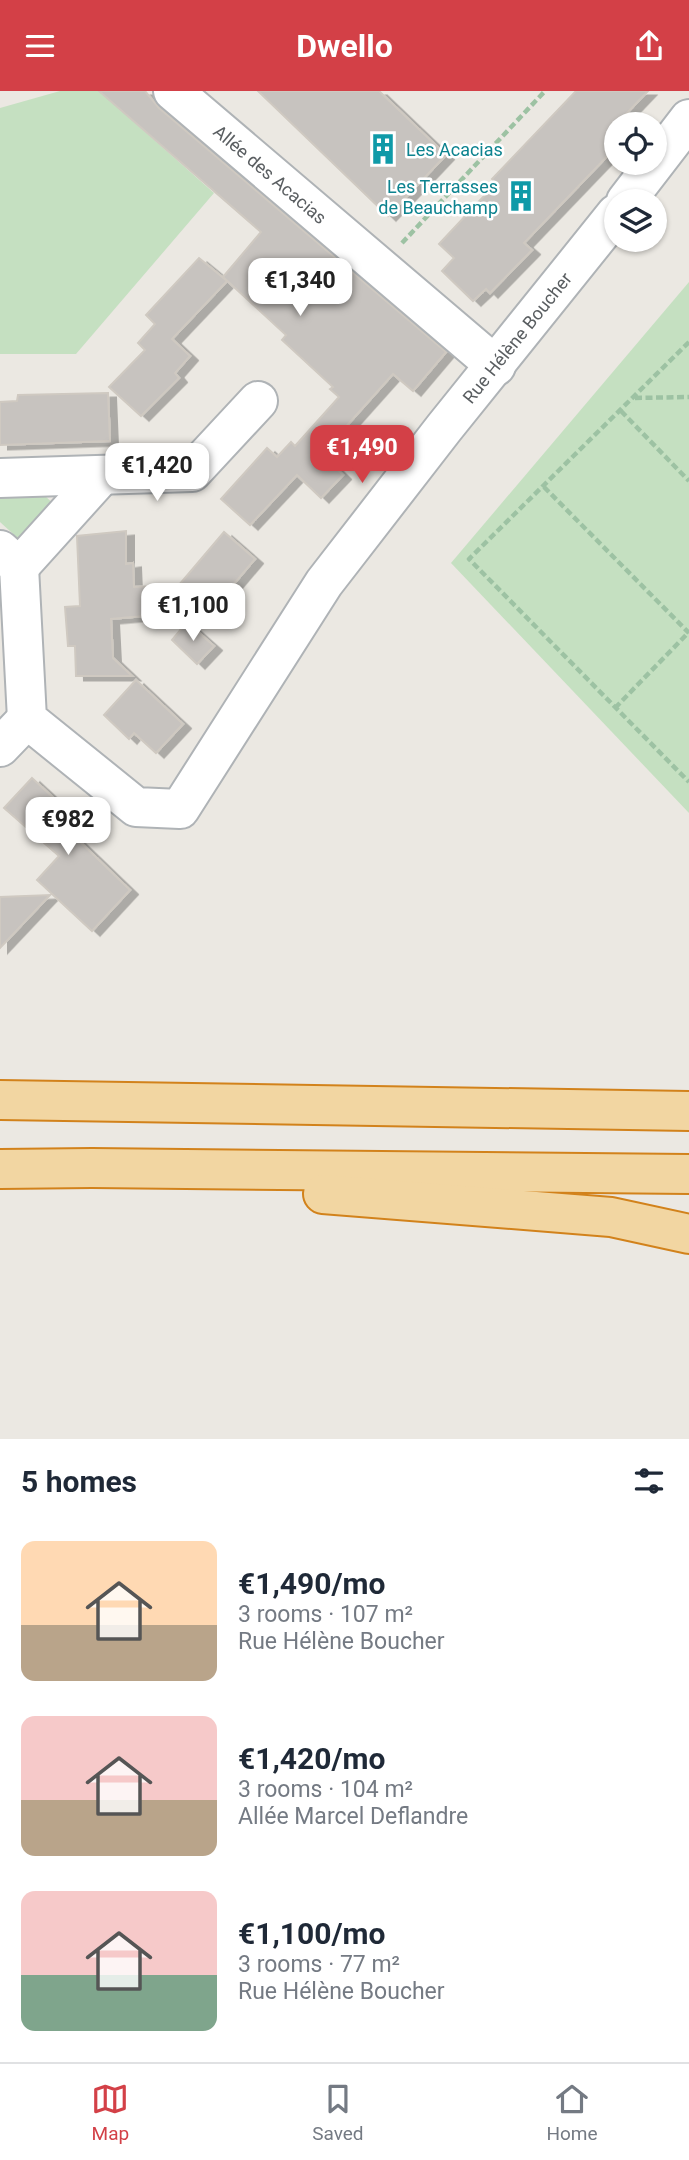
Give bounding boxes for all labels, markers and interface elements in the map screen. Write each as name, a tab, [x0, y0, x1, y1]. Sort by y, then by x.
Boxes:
icon: menu	[21, 27, 59, 65]
text: Dwello	[296, 27, 393, 65]
icon: share	[630, 27, 668, 65]
map controls	[604, 112, 667, 252]
button: locate	[604, 112, 667, 175]
street label: Allée des Acacias	[210, 120, 331, 228]
building icon: Les Acacias	[366, 132, 400, 166]
place label: Les Acacias	[406, 139, 503, 160]
place label: Les Terrasses de Beauchamp	[378, 176, 498, 218]
building icon: Les Terrasses de Beauchamp	[504, 179, 538, 213]
button: layers	[604, 189, 667, 252]
pin: €1,340	[243, 259, 357, 318]
text: €1,340	[264, 267, 336, 294]
street label: Rue Hélène Boucher	[458, 268, 576, 407]
pin: €1,490	[305, 425, 419, 485]
text: €1,490	[326, 434, 398, 461]
pin: €1,420	[100, 443, 214, 503]
text: €1,420	[121, 452, 193, 479]
pin: €1,100	[136, 583, 250, 643]
text: €1,100	[157, 592, 229, 619]
pin: €982	[27, 797, 109, 857]
text: €982	[42, 806, 94, 833]
icon: filters	[630, 1462, 668, 1500]
text: 5 homes	[21, 1464, 137, 1499]
text: €1,490/mo	[238, 1566, 386, 1601]
icon: home	[77, 1569, 161, 1653]
text: 3 rooms · 107 m²	[238, 1601, 413, 1628]
text: Rue Hélène Boucher	[238, 1628, 445, 1655]
text: €1,420/mo	[238, 1741, 386, 1776]
icon: home	[77, 1744, 161, 1828]
text: 3 rooms · 104 m²	[238, 1776, 413, 1803]
text: Allée Marcel Deflandre	[238, 1803, 468, 1830]
text: €1,100/mo	[238, 1916, 386, 1951]
icon: home	[77, 1919, 161, 2003]
text: 3 rooms · 77 m²	[238, 1951, 400, 1978]
text: Rue Hélène Boucher	[238, 1978, 445, 2005]
tab: Map	[91, 2080, 129, 2145]
tab: Saved	[312, 2080, 364, 2145]
tab: Home	[546, 2080, 598, 2145]

